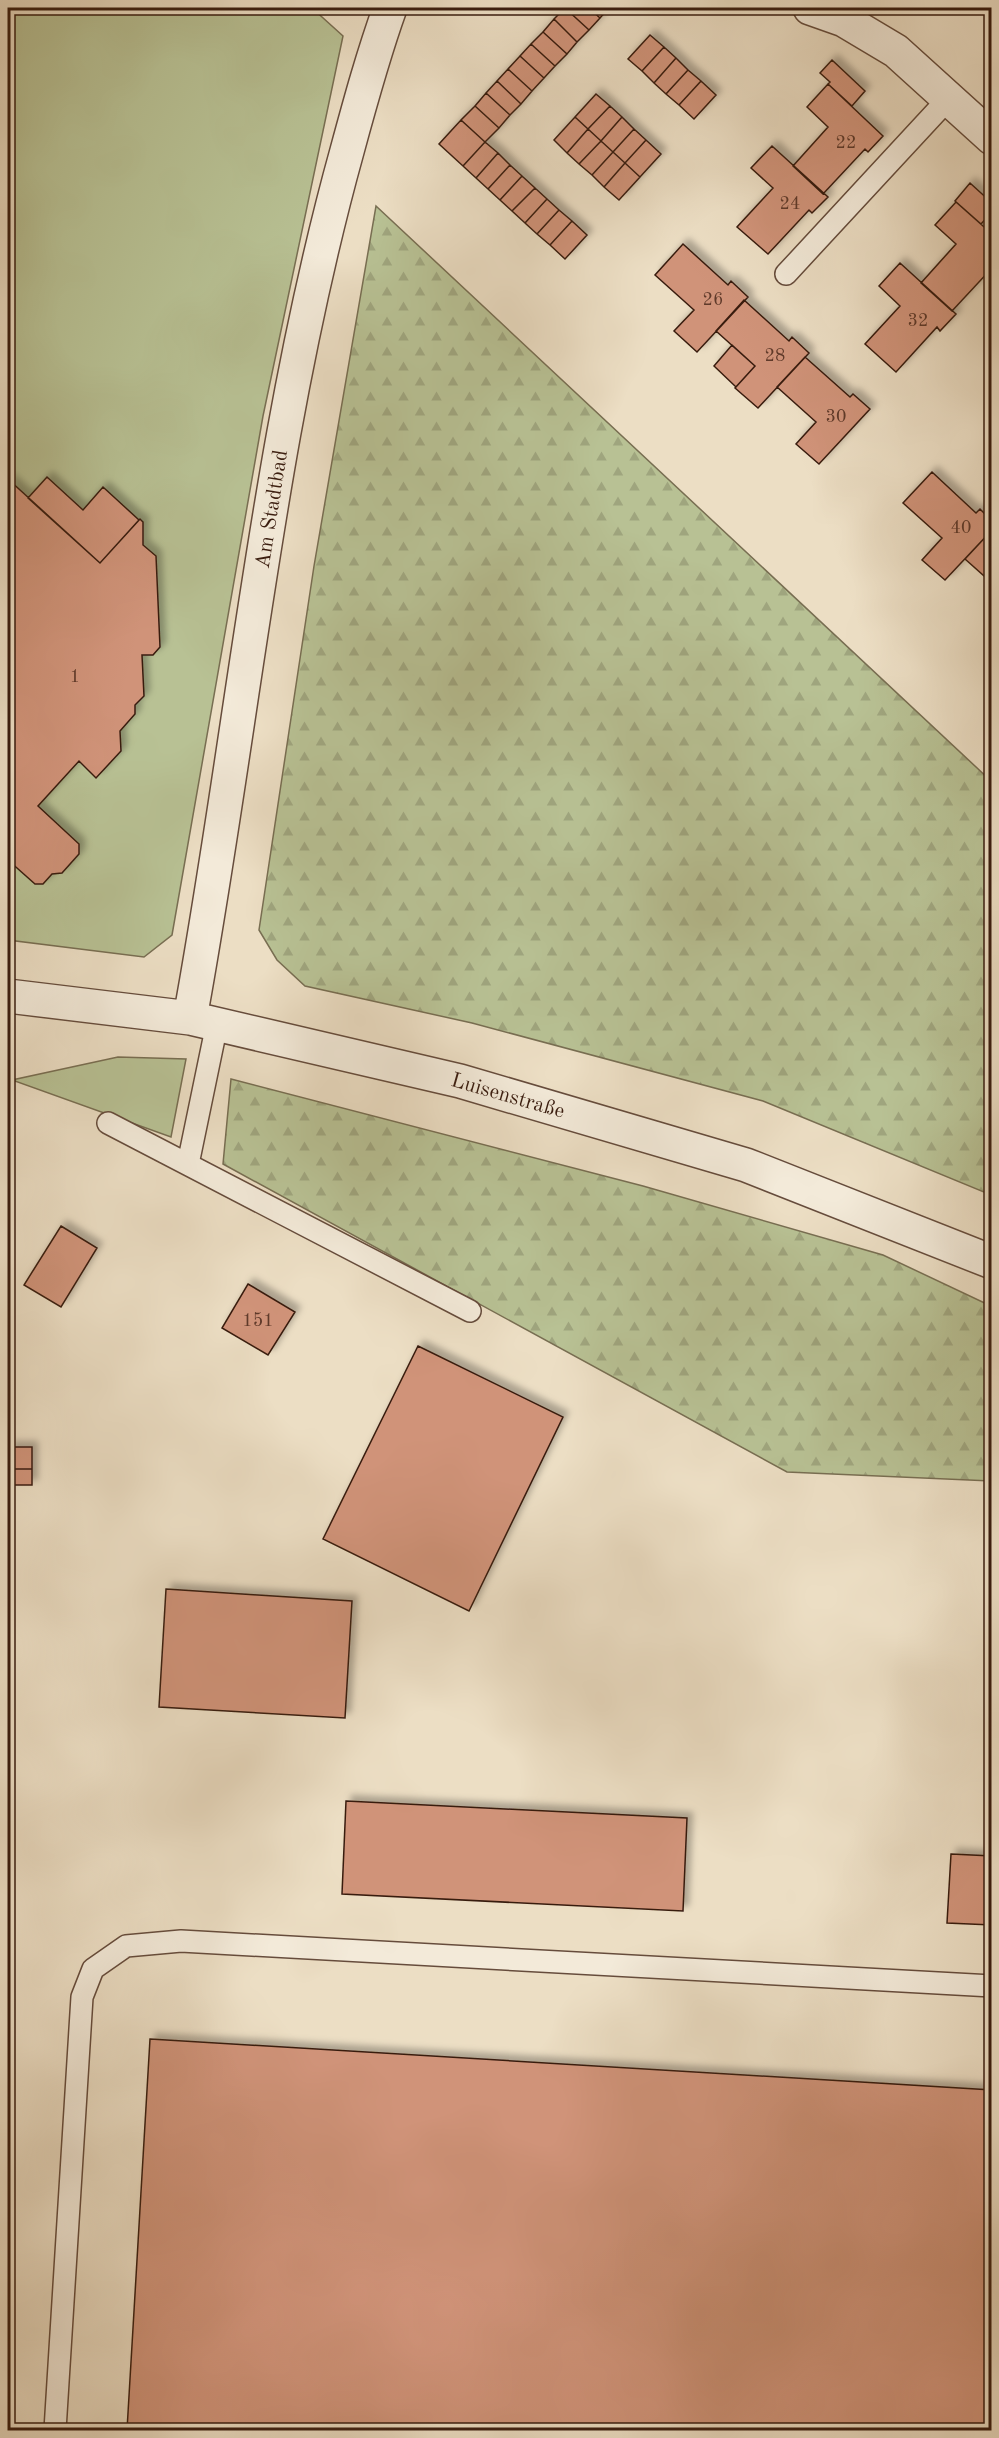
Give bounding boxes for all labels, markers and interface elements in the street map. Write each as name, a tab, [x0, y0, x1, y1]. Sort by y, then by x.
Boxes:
house number: 22	[836, 134, 856, 152]
house number: 24	[780, 195, 800, 213]
house number: 26	[703, 291, 723, 309]
house number: 32	[908, 312, 928, 330]
house number: 28	[765, 347, 785, 365]
house number: 30	[826, 408, 846, 426]
street label: Am Stadtbad	[253, 448, 292, 570]
house number: 40	[951, 519, 971, 537]
house number: 1	[70, 668, 80, 686]
street label: Luisenstraße	[448, 1070, 567, 1123]
house number: 151	[242, 1312, 274, 1330]

